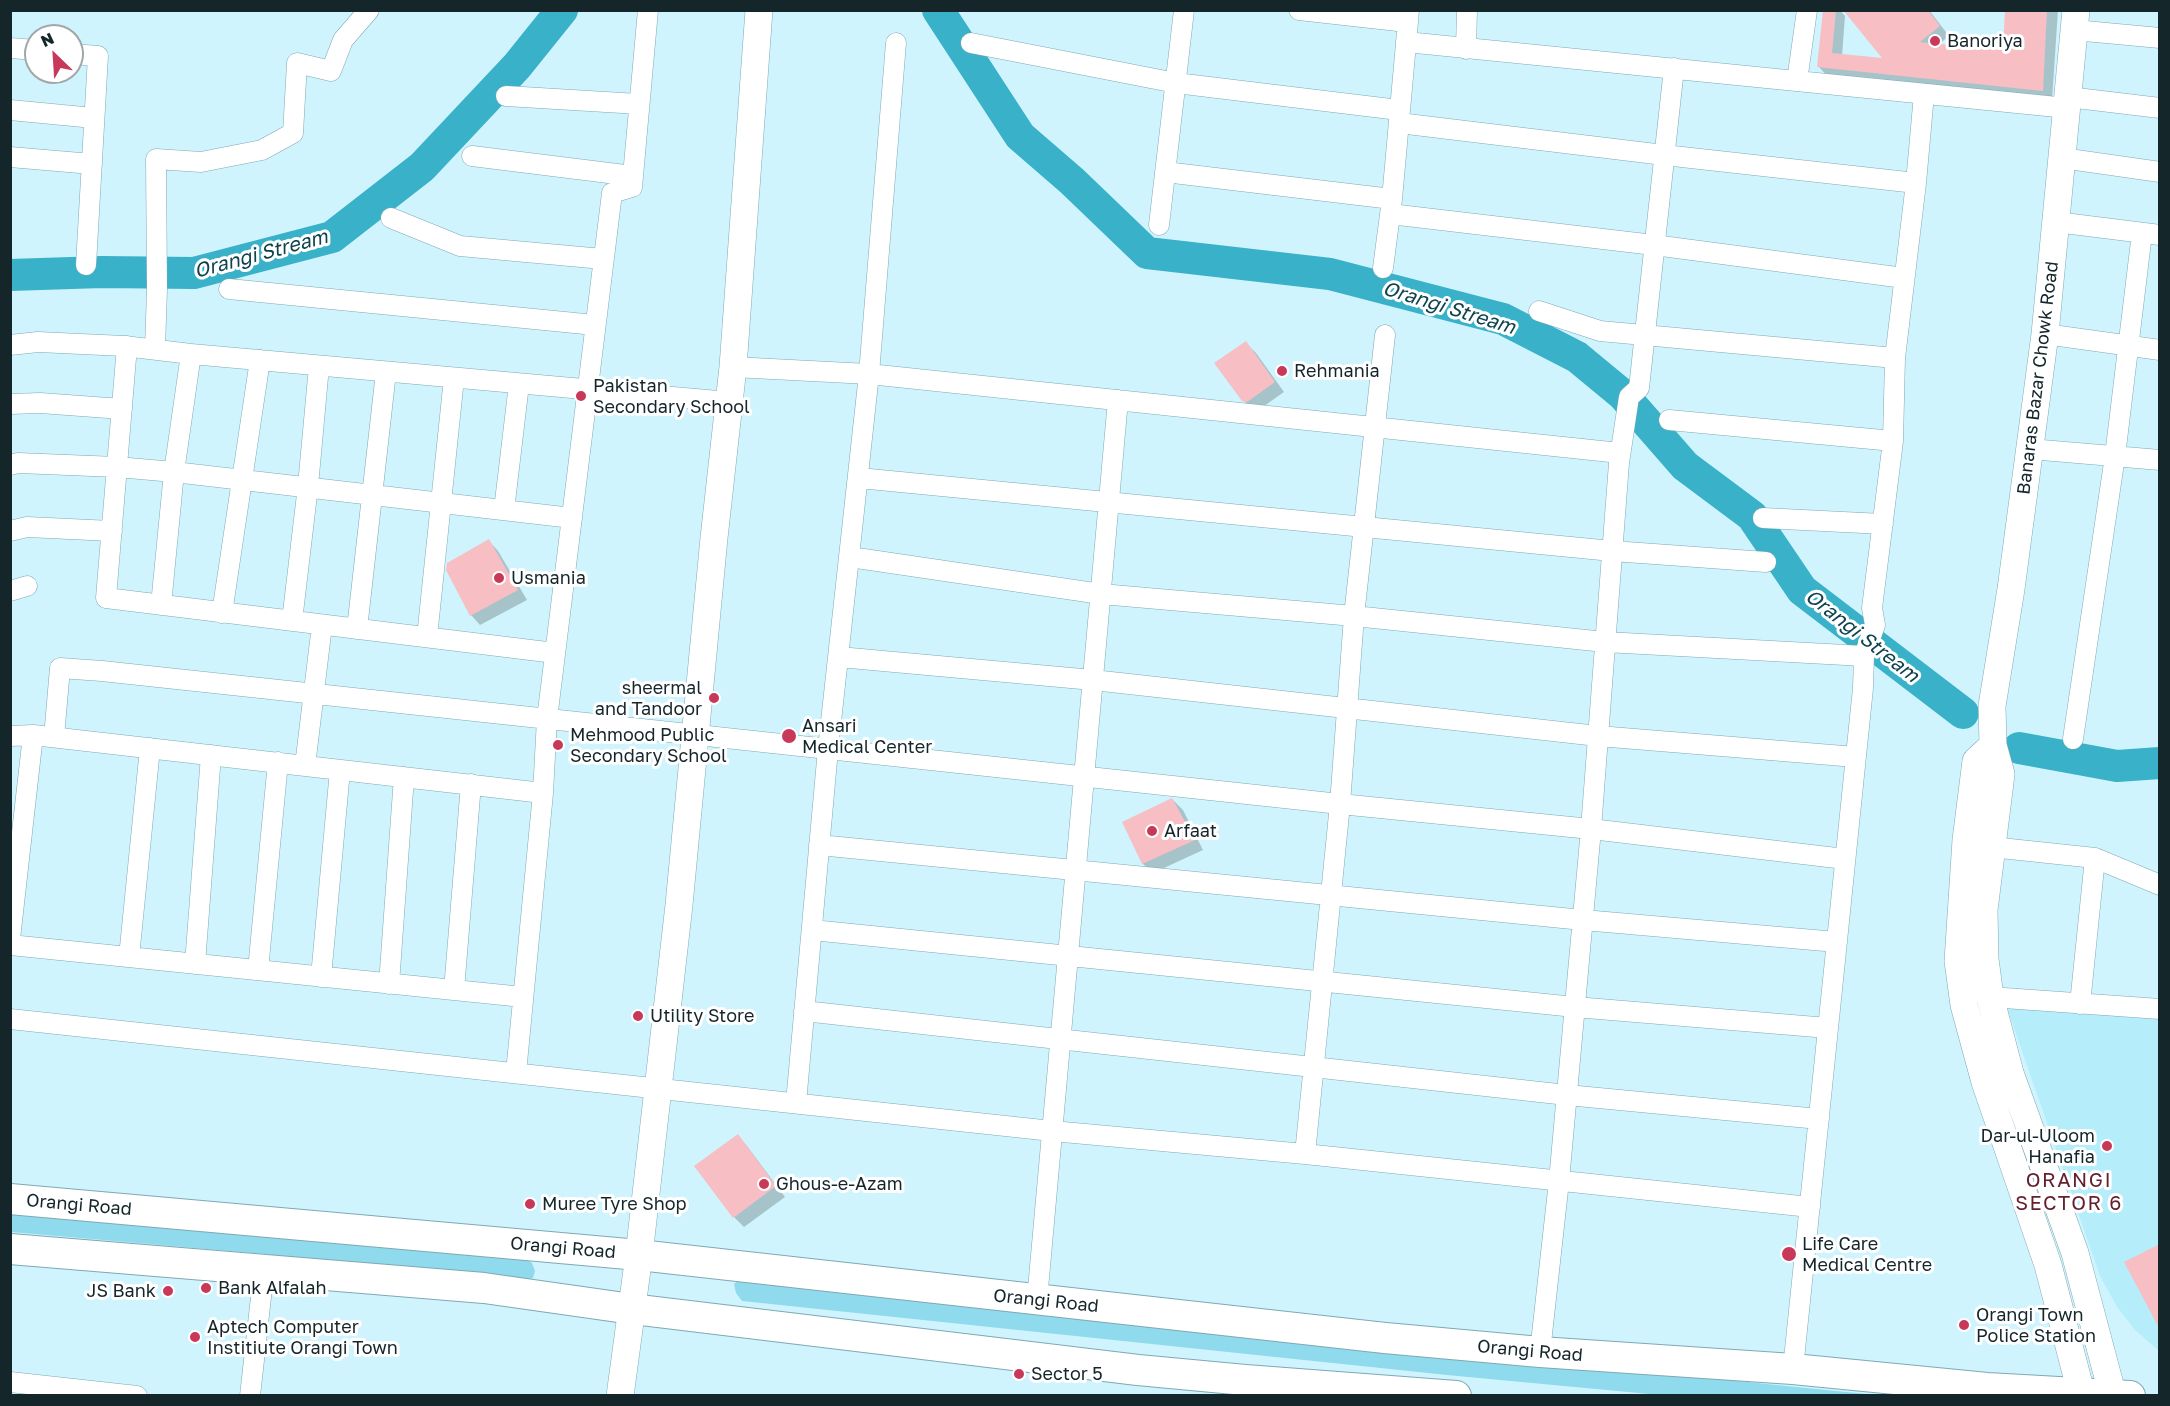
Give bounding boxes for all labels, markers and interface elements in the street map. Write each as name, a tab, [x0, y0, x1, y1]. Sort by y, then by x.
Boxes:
north arrow	[24, 24, 84, 84]
text: N	[37, 28, 57, 51]
place label: Banoriya	[1947, 30, 2023, 52]
marker: Banoriya	[1928, 34, 1942, 48]
water label: Orangi Stream	[192, 225, 330, 283]
street label: Banaras Bazar Chowk Road	[2013, 260, 2063, 496]
water label: Orangi Stream	[1380, 276, 1518, 340]
place label: Rehmania	[1294, 360, 1380, 382]
marker: Rehmania	[1275, 364, 1289, 378]
place label: Pakistan Secondary School	[593, 375, 750, 418]
marker: Pakistan Secondary School	[574, 389, 588, 403]
place label: Usmania	[511, 567, 586, 589]
marker: Usmania	[492, 571, 506, 585]
water label: Orangi Stream	[1801, 584, 1923, 688]
place label: sheermal and Tandoor	[595, 677, 702, 720]
marker: sheermal and Tandoor	[707, 691, 721, 705]
place label: Ansari Medical Center	[802, 715, 932, 758]
place label: Mehmood Public Secondary School	[570, 724, 727, 766]
marker: Ansari Medical Center	[780, 727, 798, 745]
marker: Mehmood Public Secondary School	[551, 738, 565, 752]
place label: Arfaat	[1164, 820, 1217, 842]
marker: Arfaat	[1145, 824, 1159, 838]
place label: Utility Store	[650, 1005, 754, 1027]
marker: Utility Store	[631, 1009, 645, 1023]
place label: Dar-ul-Uloom Hanafia	[1980, 1125, 2095, 1168]
marker: Dar-ul-Uloom Hanafia	[2100, 1139, 2114, 1153]
district label: ORANGI SECTOR 6	[2015, 1169, 2123, 1216]
place label: Ghous-e-Azam	[776, 1173, 903, 1195]
marker: Ghous-e-Azam	[757, 1177, 771, 1191]
street label: Orangi Road	[25, 1190, 133, 1220]
place label: Muree Tyre Shop	[542, 1193, 687, 1215]
marker: Muree Tyre Shop	[523, 1197, 537, 1211]
street label: Orangi Road	[509, 1233, 617, 1263]
place label: Life Care Medical Centre	[1802, 1233, 1932, 1276]
marker: Life Care Medical Centre	[1780, 1245, 1798, 1263]
place label: Bank Alfalah	[218, 1277, 326, 1299]
place label: JS Bank	[87, 1280, 156, 1302]
marker: Bank Alfalah	[199, 1281, 213, 1295]
marker: JS Bank	[161, 1284, 175, 1298]
street label: Orangi Road	[992, 1285, 1100, 1317]
place label: Orangi Town Police Station	[1976, 1304, 2096, 1346]
place label: Aptech Computer Institiute Orangi Town	[207, 1316, 398, 1358]
marker: Orangi Town Police Station	[1957, 1318, 1971, 1332]
marker: Aptech Computer Institiute Orangi Town	[188, 1330, 202, 1344]
street label: Orangi Road	[1476, 1336, 1584, 1366]
place label: Sector 5	[1031, 1363, 1103, 1385]
marker: Sector 5	[1012, 1367, 1026, 1381]

